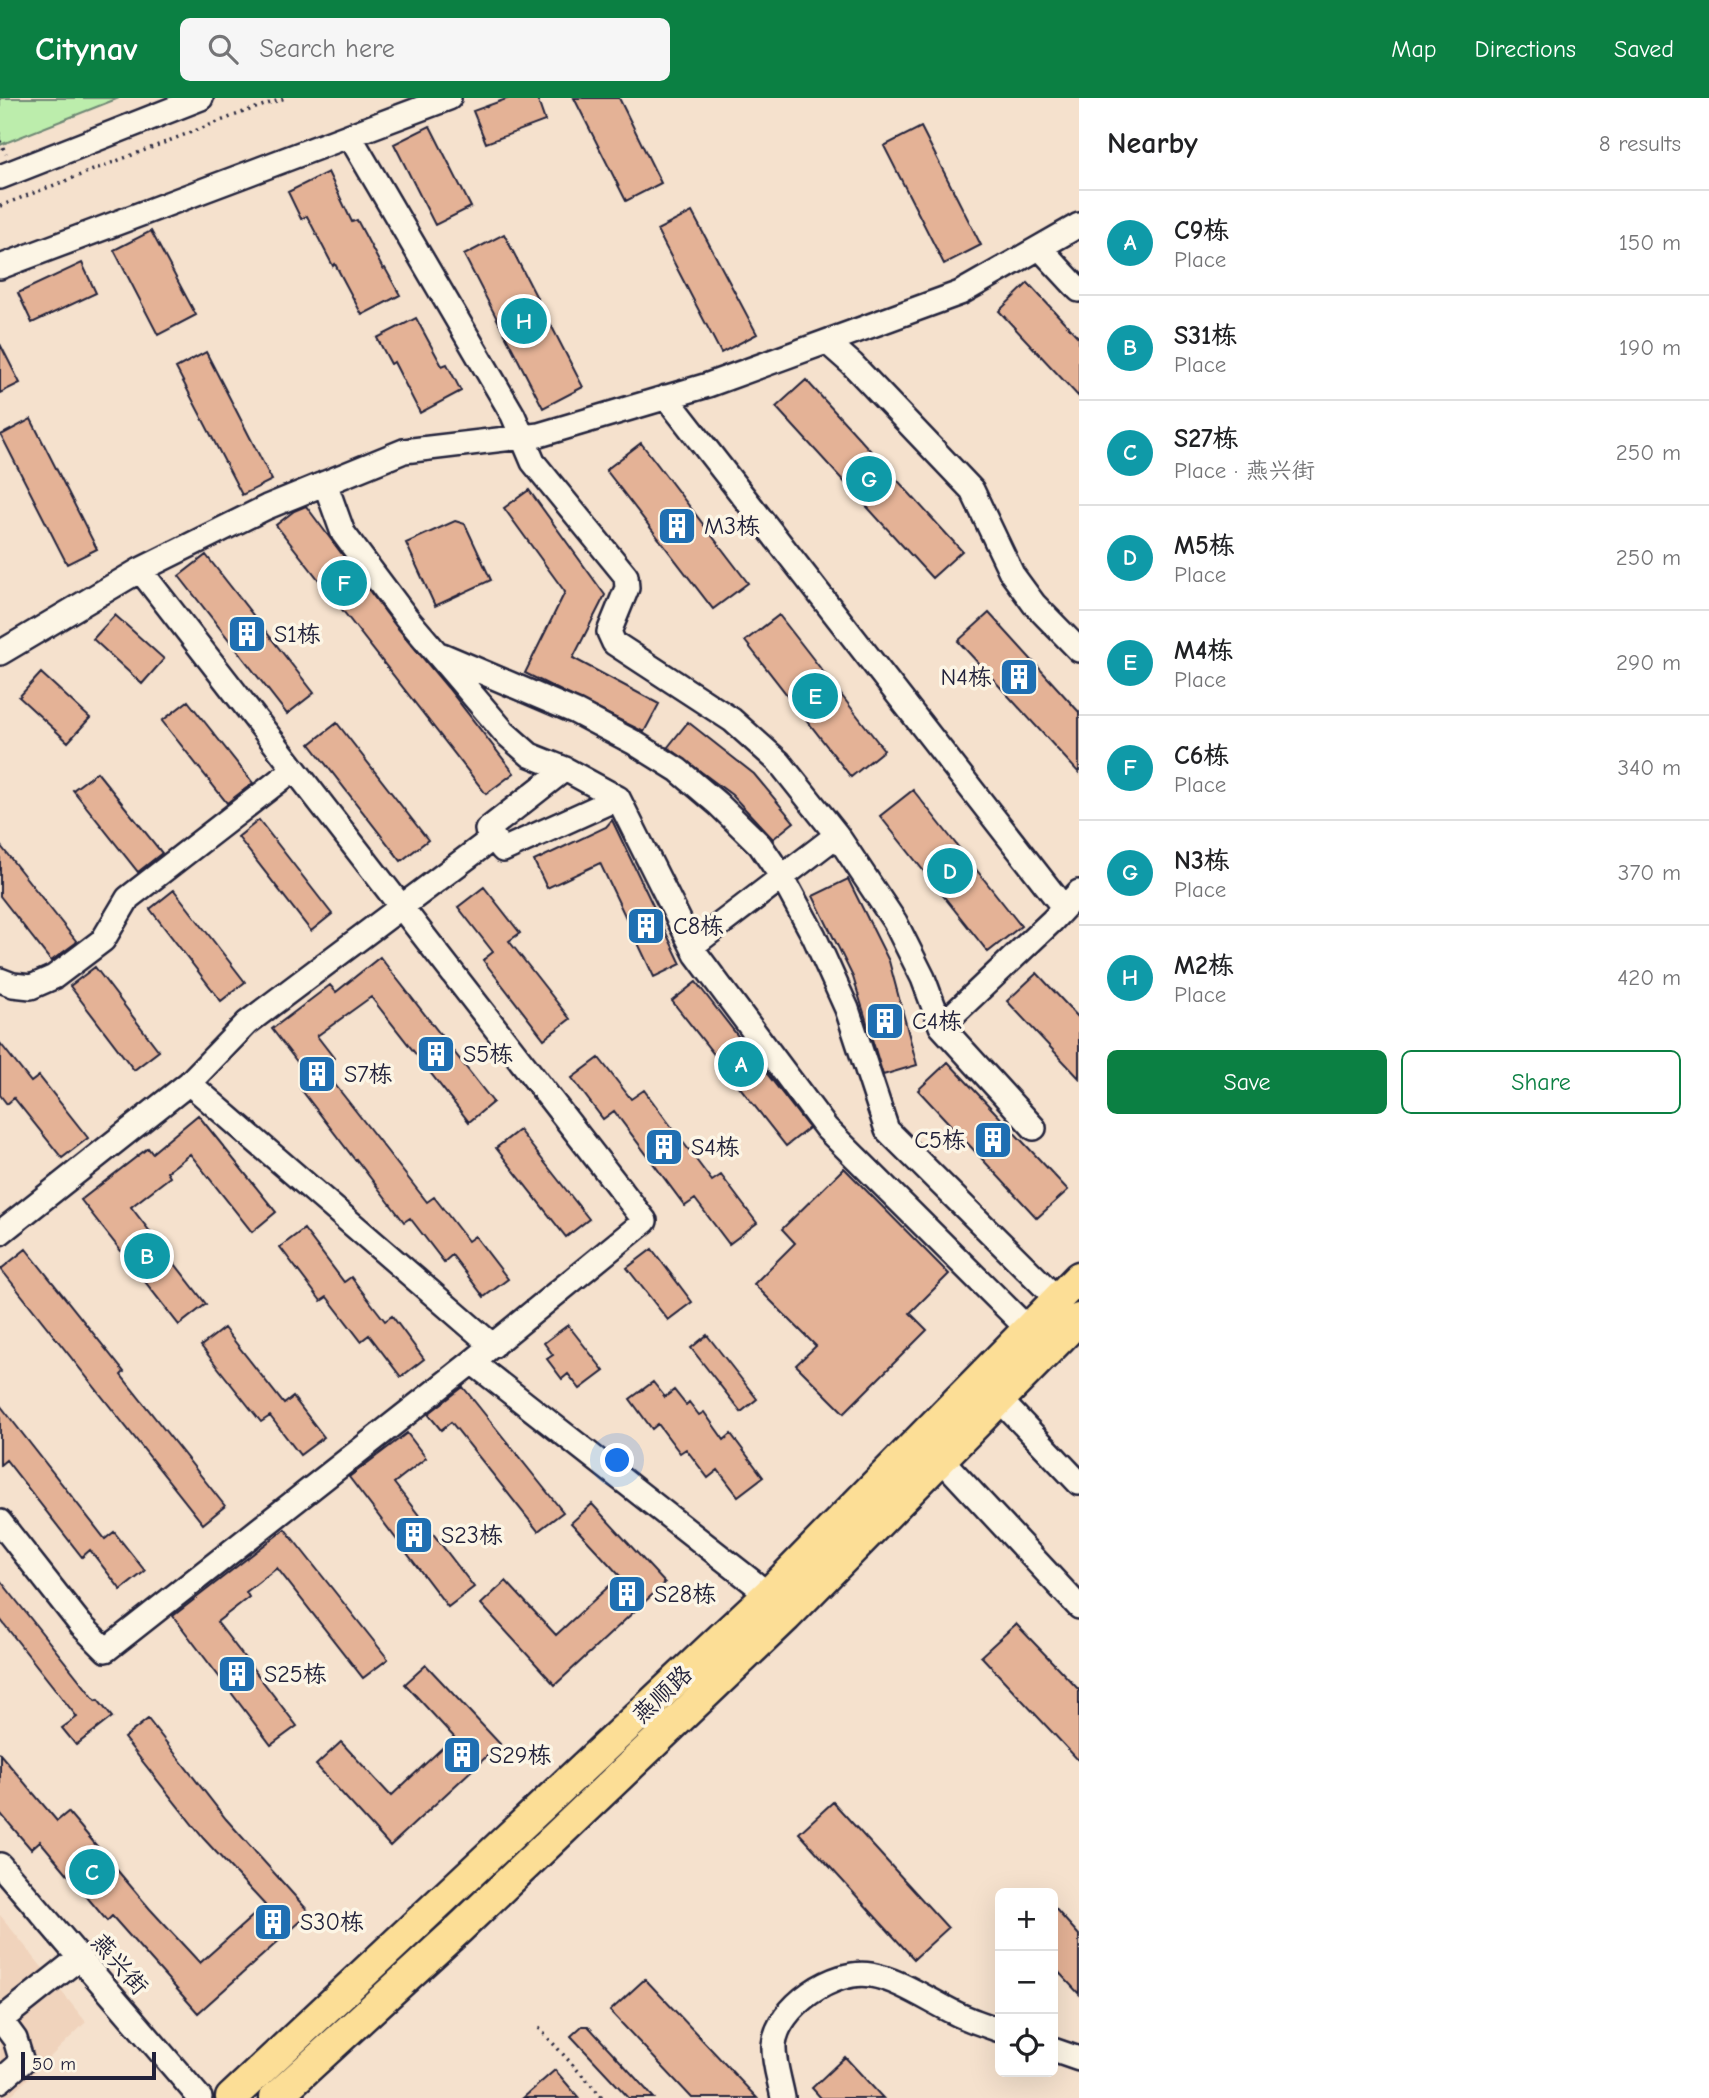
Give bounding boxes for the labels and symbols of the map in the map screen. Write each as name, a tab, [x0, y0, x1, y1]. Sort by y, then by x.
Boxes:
pin: H	[501, 295, 547, 347]
pin: G	[846, 453, 892, 505]
building icon: M3栋	[656, 505, 698, 547]
place label: M3栋	[704, 512, 760, 540]
pin: F	[321, 557, 367, 609]
building icon: S1栋	[226, 613, 268, 655]
place label: S1栋	[274, 620, 321, 648]
building icon: N4栋	[998, 656, 1040, 698]
place label: N4栋	[941, 663, 992, 691]
pin: E	[792, 670, 838, 722]
pin: D	[927, 845, 973, 897]
building icon: C8栋	[625, 905, 667, 947]
place label: C8栋	[673, 912, 724, 940]
building icon: C4栋	[864, 1000, 906, 1042]
place label: C4栋	[912, 1007, 962, 1035]
building icon: S5栋	[415, 1033, 457, 1075]
pin: A	[718, 1038, 764, 1090]
place label: S5栋	[463, 1040, 513, 1068]
building icon: S7栋	[296, 1053, 338, 1095]
place label: S7栋	[344, 1060, 393, 1088]
building icon: C5栋	[972, 1119, 1014, 1161]
building icon: S4栋	[643, 1126, 685, 1168]
place label: C5栋	[914, 1126, 966, 1154]
place label: S4栋	[691, 1133, 740, 1161]
pin: B	[124, 1230, 170, 1282]
your location	[600, 1443, 634, 1477]
building icon: S23栋	[393, 1514, 435, 1556]
place label: S23栋	[441, 1521, 503, 1549]
building icon: S28栋	[606, 1573, 648, 1615]
place label: S28栋	[654, 1580, 716, 1608]
building icon: S25栋	[216, 1653, 258, 1695]
street label: 燕顺路	[626, 1659, 698, 1729]
place label: S25栋	[264, 1660, 327, 1688]
building icon: S29栋	[441, 1734, 483, 1776]
place label: S29栋	[489, 1741, 552, 1769]
pin: C	[69, 1846, 115, 1898]
building icon: S30栋	[252, 1901, 294, 1943]
place label: S30栋	[300, 1908, 364, 1936]
street label: 燕兴街	[86, 1928, 154, 2000]
scale bar	[21, 2049, 156, 2081]

